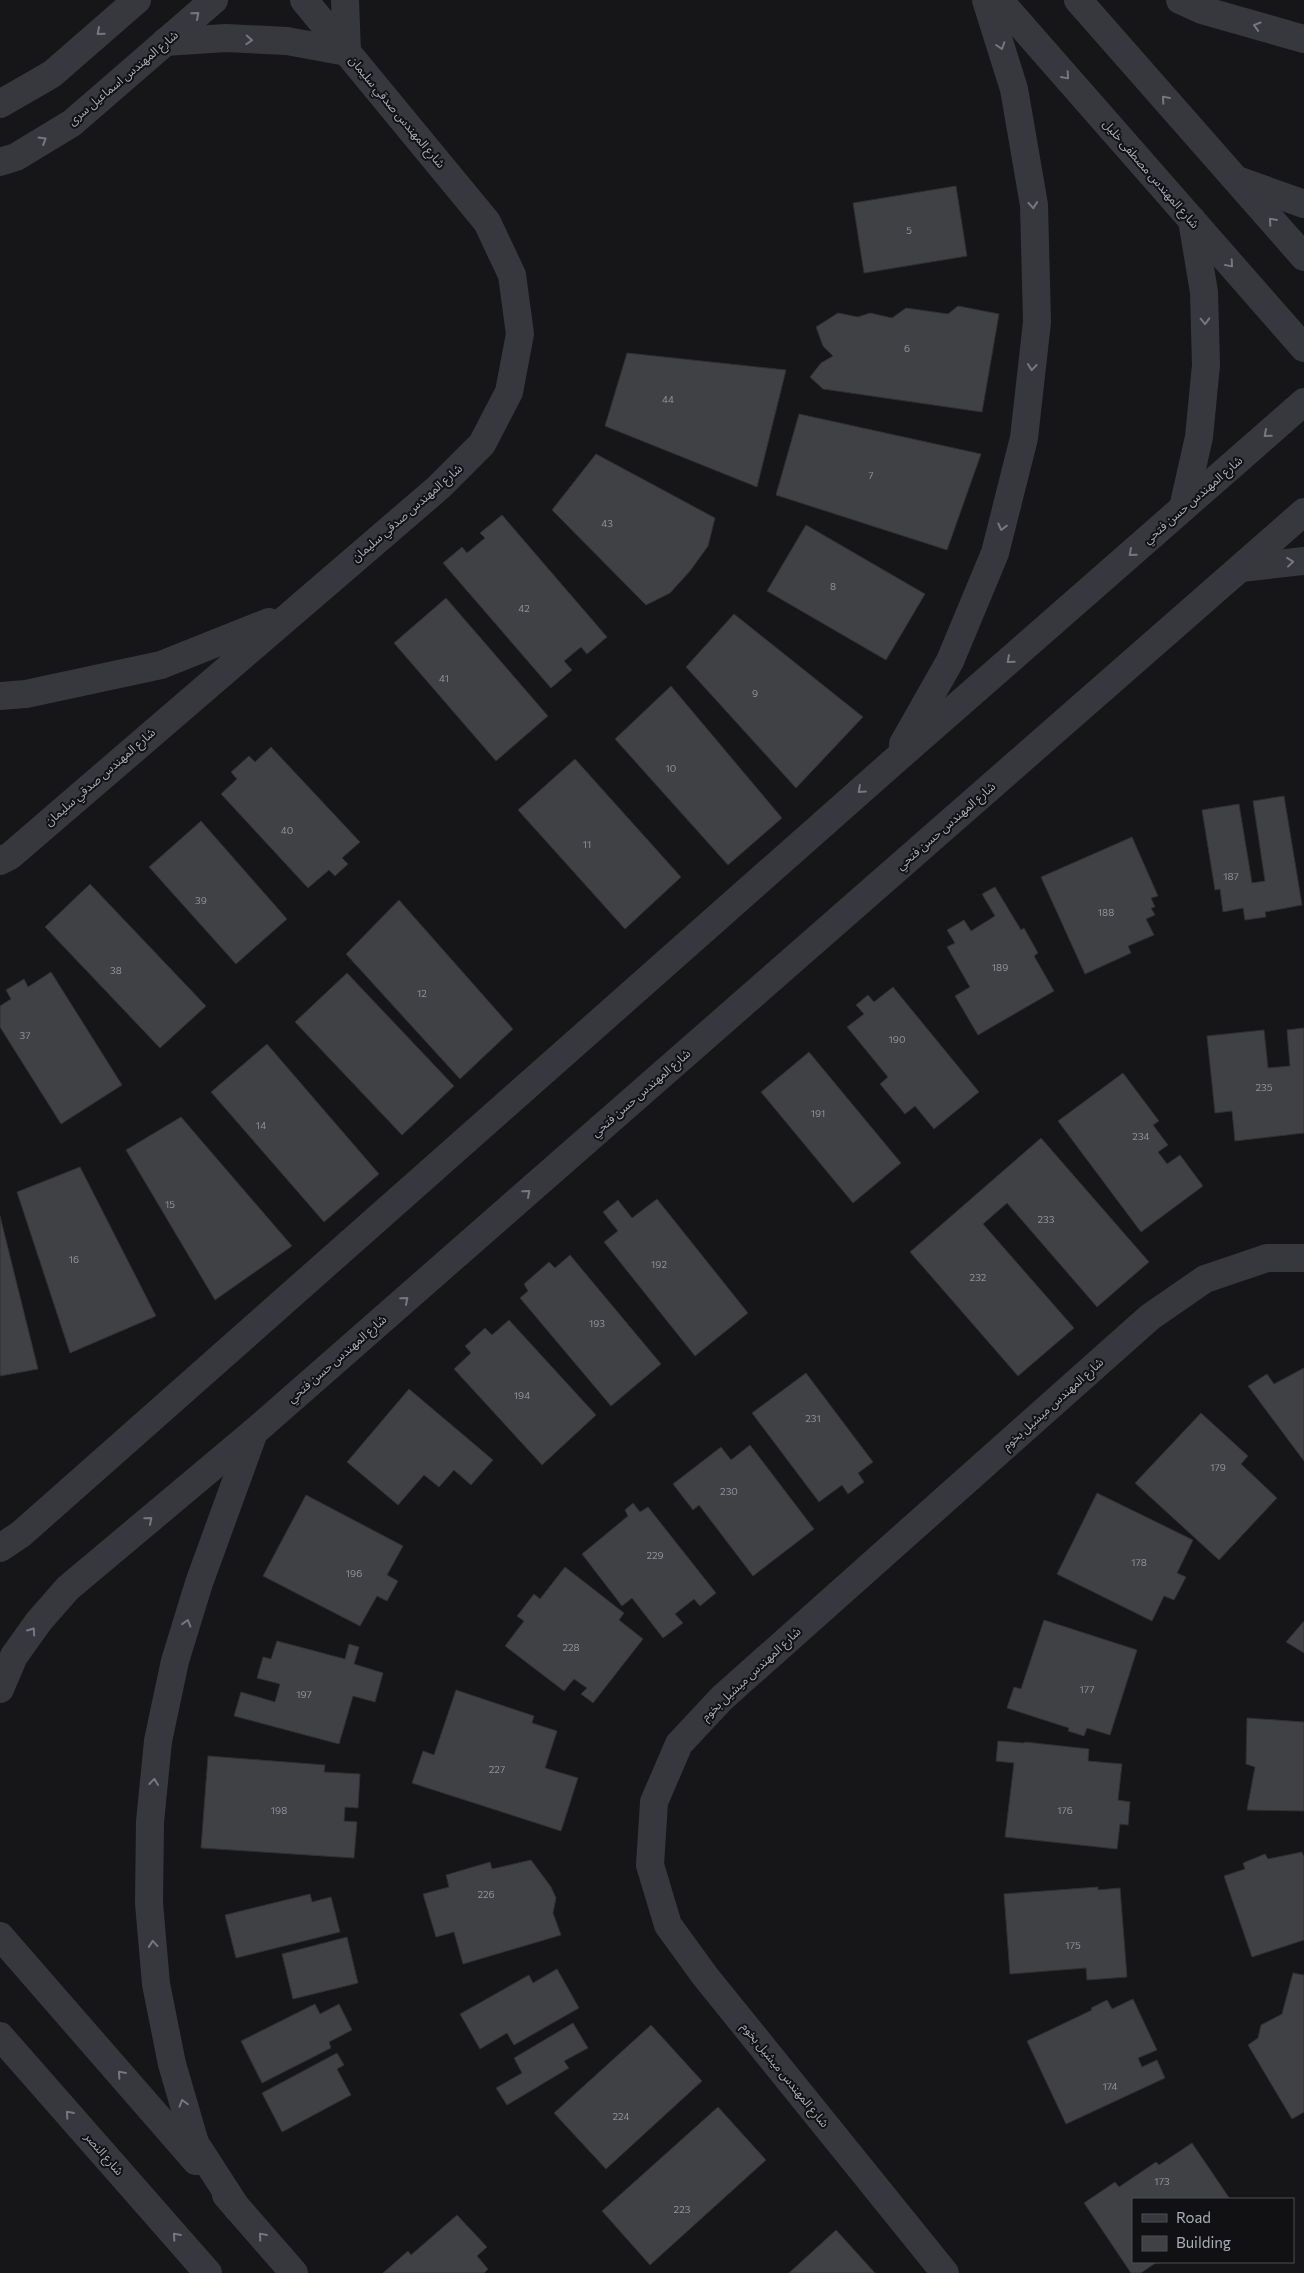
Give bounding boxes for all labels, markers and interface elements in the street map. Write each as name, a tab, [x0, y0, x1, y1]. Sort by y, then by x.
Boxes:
one-way arrow	[190, 13, 199, 21]
one-way arrow	[1254, 21, 1262, 31]
one-way arrow	[97, 26, 106, 35]
street label: شارع المهندس اسماعيل سرى	[64, 27, 182, 130]
one-way arrow	[245, 34, 253, 45]
one-way arrow	[995, 42, 1005, 50]
street label: شارع المهندس صدقي سليمان	[344, 53, 449, 173]
one-way arrow	[1060, 71, 1069, 80]
one-way arrow	[1162, 95, 1171, 104]
street label: شارع المهندس مصطفى خليل	[1099, 116, 1203, 232]
one-way arrow	[38, 137, 47, 147]
one-way arrow	[1027, 202, 1038, 210]
one-way arrow	[1269, 217, 1278, 226]
house number: 5	[906, 224, 912, 236]
one-way arrow	[1225, 258, 1233, 267]
one-way arrow	[1199, 317, 1210, 325]
house number: 6	[904, 342, 910, 354]
one-way arrow	[1027, 364, 1038, 372]
house number: 44	[662, 393, 674, 405]
one-way arrow	[1264, 428, 1273, 437]
street label: شارع المهندس حسن فتحي	[1140, 452, 1247, 549]
street label: شارع المهندس صدقي سليمان	[348, 460, 467, 567]
house number: 7	[868, 469, 874, 481]
house number: 43	[601, 517, 613, 529]
one-way arrow	[997, 522, 1008, 531]
one-way arrow	[1129, 547, 1138, 556]
one-way arrow	[1286, 557, 1294, 568]
house number: 8	[830, 580, 836, 592]
house number: 42	[518, 602, 530, 614]
one-way arrow	[1006, 654, 1015, 663]
house number: 41	[439, 672, 449, 684]
house number: 9	[752, 687, 758, 699]
street label: شارع المهندس صدقي سليمان	[41, 724, 160, 831]
house number: 10	[666, 762, 676, 774]
street label: شارع المهندس حسن فتحي	[893, 778, 1000, 875]
one-way arrow	[858, 784, 867, 793]
house number: 40	[281, 824, 293, 836]
house number: 11	[583, 838, 591, 850]
house number: 187	[1223, 870, 1239, 882]
house number: 39	[195, 894, 207, 906]
house number: 188	[1098, 906, 1114, 918]
house number: 189	[992, 961, 1008, 973]
house number: 38	[110, 964, 122, 976]
house number: 12	[417, 987, 427, 999]
house number: 37	[20, 1029, 30, 1041]
house number: 190	[889, 1033, 905, 1045]
street label: شارع المهندس حسن فتحي	[588, 1045, 695, 1142]
house number: 235	[1256, 1081, 1273, 1093]
house number: 191	[811, 1107, 825, 1119]
house number: 14	[256, 1119, 266, 1131]
house number: 234	[1132, 1130, 1150, 1142]
one-way arrow	[522, 1189, 531, 1198]
house number: 15	[165, 1198, 175, 1210]
house number: 233	[1038, 1213, 1055, 1225]
house number: 16	[69, 1253, 79, 1265]
house number: 192	[651, 1258, 667, 1270]
house number: 232	[970, 1271, 987, 1283]
one-way arrow	[399, 1297, 408, 1306]
street label: شارع المهندس حسن فتحي	[284, 1311, 391, 1408]
house number: 193	[589, 1317, 605, 1329]
street label: شارع المهندس ميشيل بخوم	[999, 1354, 1108, 1454]
house number: 194	[514, 1389, 530, 1401]
house number: 231	[805, 1412, 821, 1424]
house number: 179	[1210, 1461, 1226, 1473]
house number: 230	[720, 1485, 738, 1497]
one-way arrow	[143, 1517, 152, 1525]
house number: 229	[646, 1549, 664, 1561]
house number: 178	[1131, 1556, 1147, 1568]
house number: 196	[346, 1567, 362, 1579]
one-way arrow	[181, 1619, 191, 1628]
street label: شارع المهندس ميشيل بخوم	[698, 1624, 805, 1725]
one-way arrow	[26, 1627, 35, 1637]
house number: 228	[562, 1641, 580, 1653]
house number: 177	[1080, 1683, 1094, 1695]
house number: 197	[296, 1688, 312, 1700]
house number: 227	[489, 1763, 505, 1775]
one-way arrow	[148, 1777, 159, 1785]
house number: 198	[271, 1804, 287, 1816]
house number: 176	[1057, 1804, 1073, 1816]
house number: 226	[477, 1888, 495, 1900]
house number: 175	[1065, 1939, 1081, 1951]
one-way arrow	[148, 1940, 159, 1948]
street label: شارع المهندس ميشيل بخوم	[737, 2019, 832, 2132]
one-way arrow	[118, 2071, 126, 2080]
house number: 174	[1103, 2080, 1117, 2092]
one-way arrow	[179, 2099, 189, 2108]
house number: 224	[613, 2110, 629, 2122]
one-way arrow	[66, 2111, 75, 2120]
street label: شارع النصر	[80, 2128, 127, 2179]
house number: 173	[1154, 2175, 1170, 2187]
legend	[1132, 2198, 1294, 2263]
house number: 223	[674, 2203, 691, 2215]
text: Road	[1176, 2208, 1211, 2226]
one-way arrow	[173, 2233, 182, 2242]
one-way arrow	[258, 2233, 267, 2242]
text: Building	[1176, 2233, 1231, 2251]

